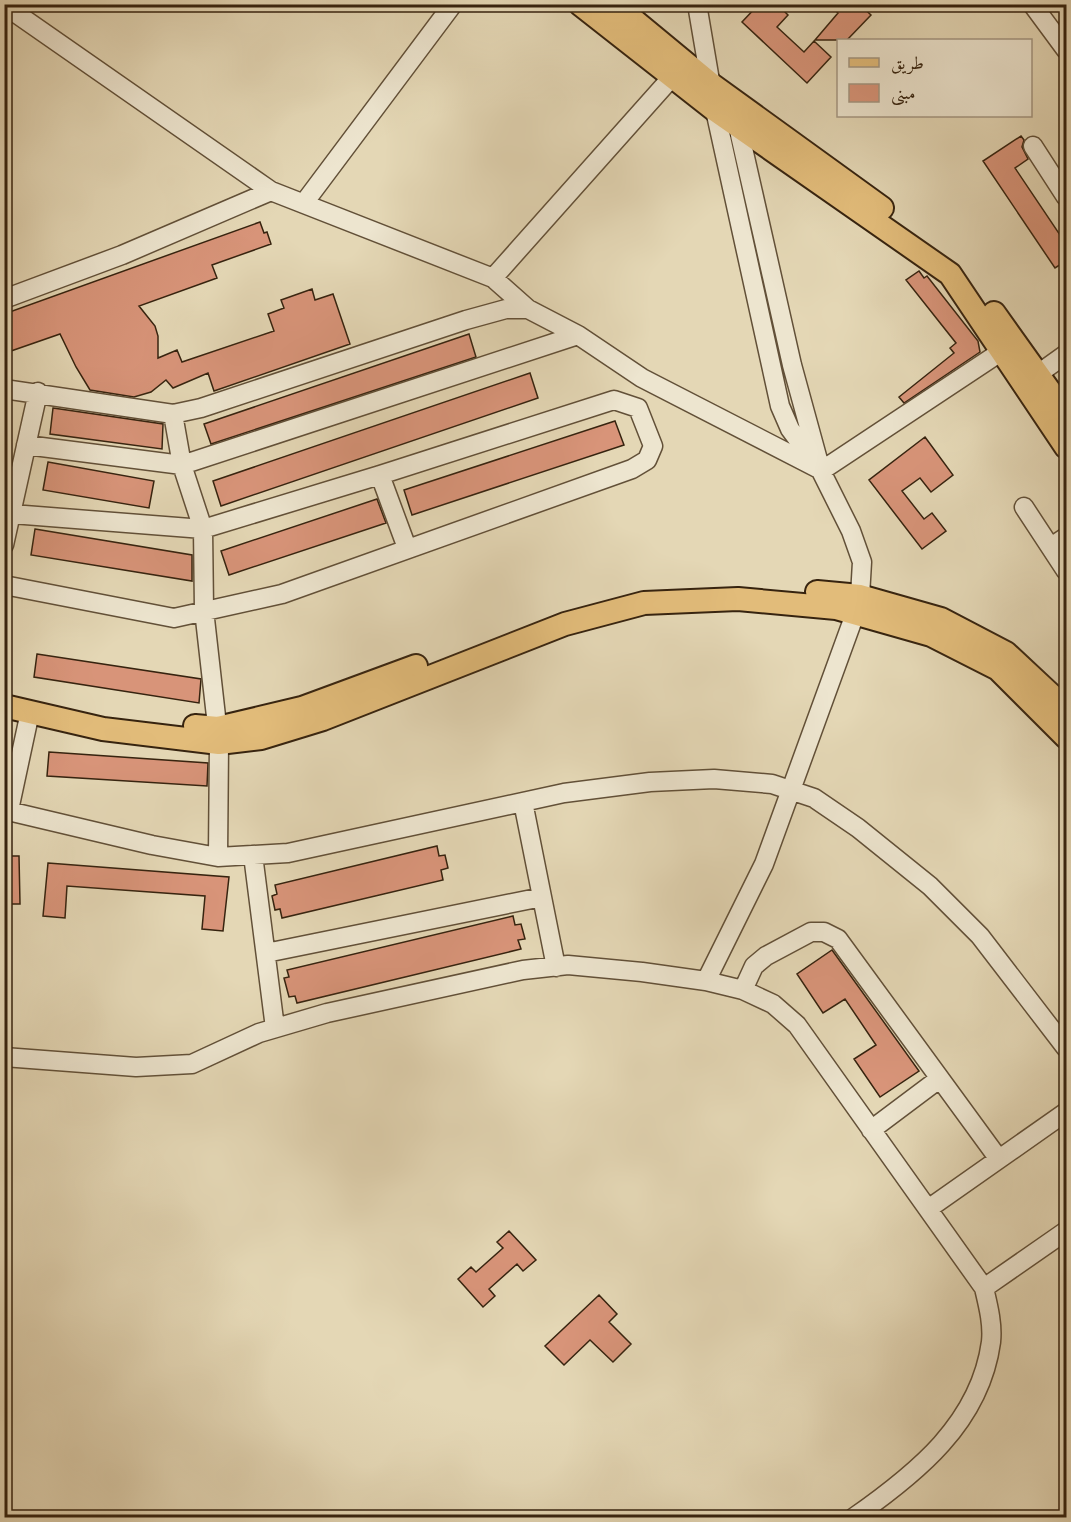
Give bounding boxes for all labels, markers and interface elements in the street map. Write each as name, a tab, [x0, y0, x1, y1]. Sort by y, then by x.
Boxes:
legend	[837, 39, 1032, 117]
text: طريق	[891, 53, 924, 75]
text: مبنى	[891, 83, 916, 106]

